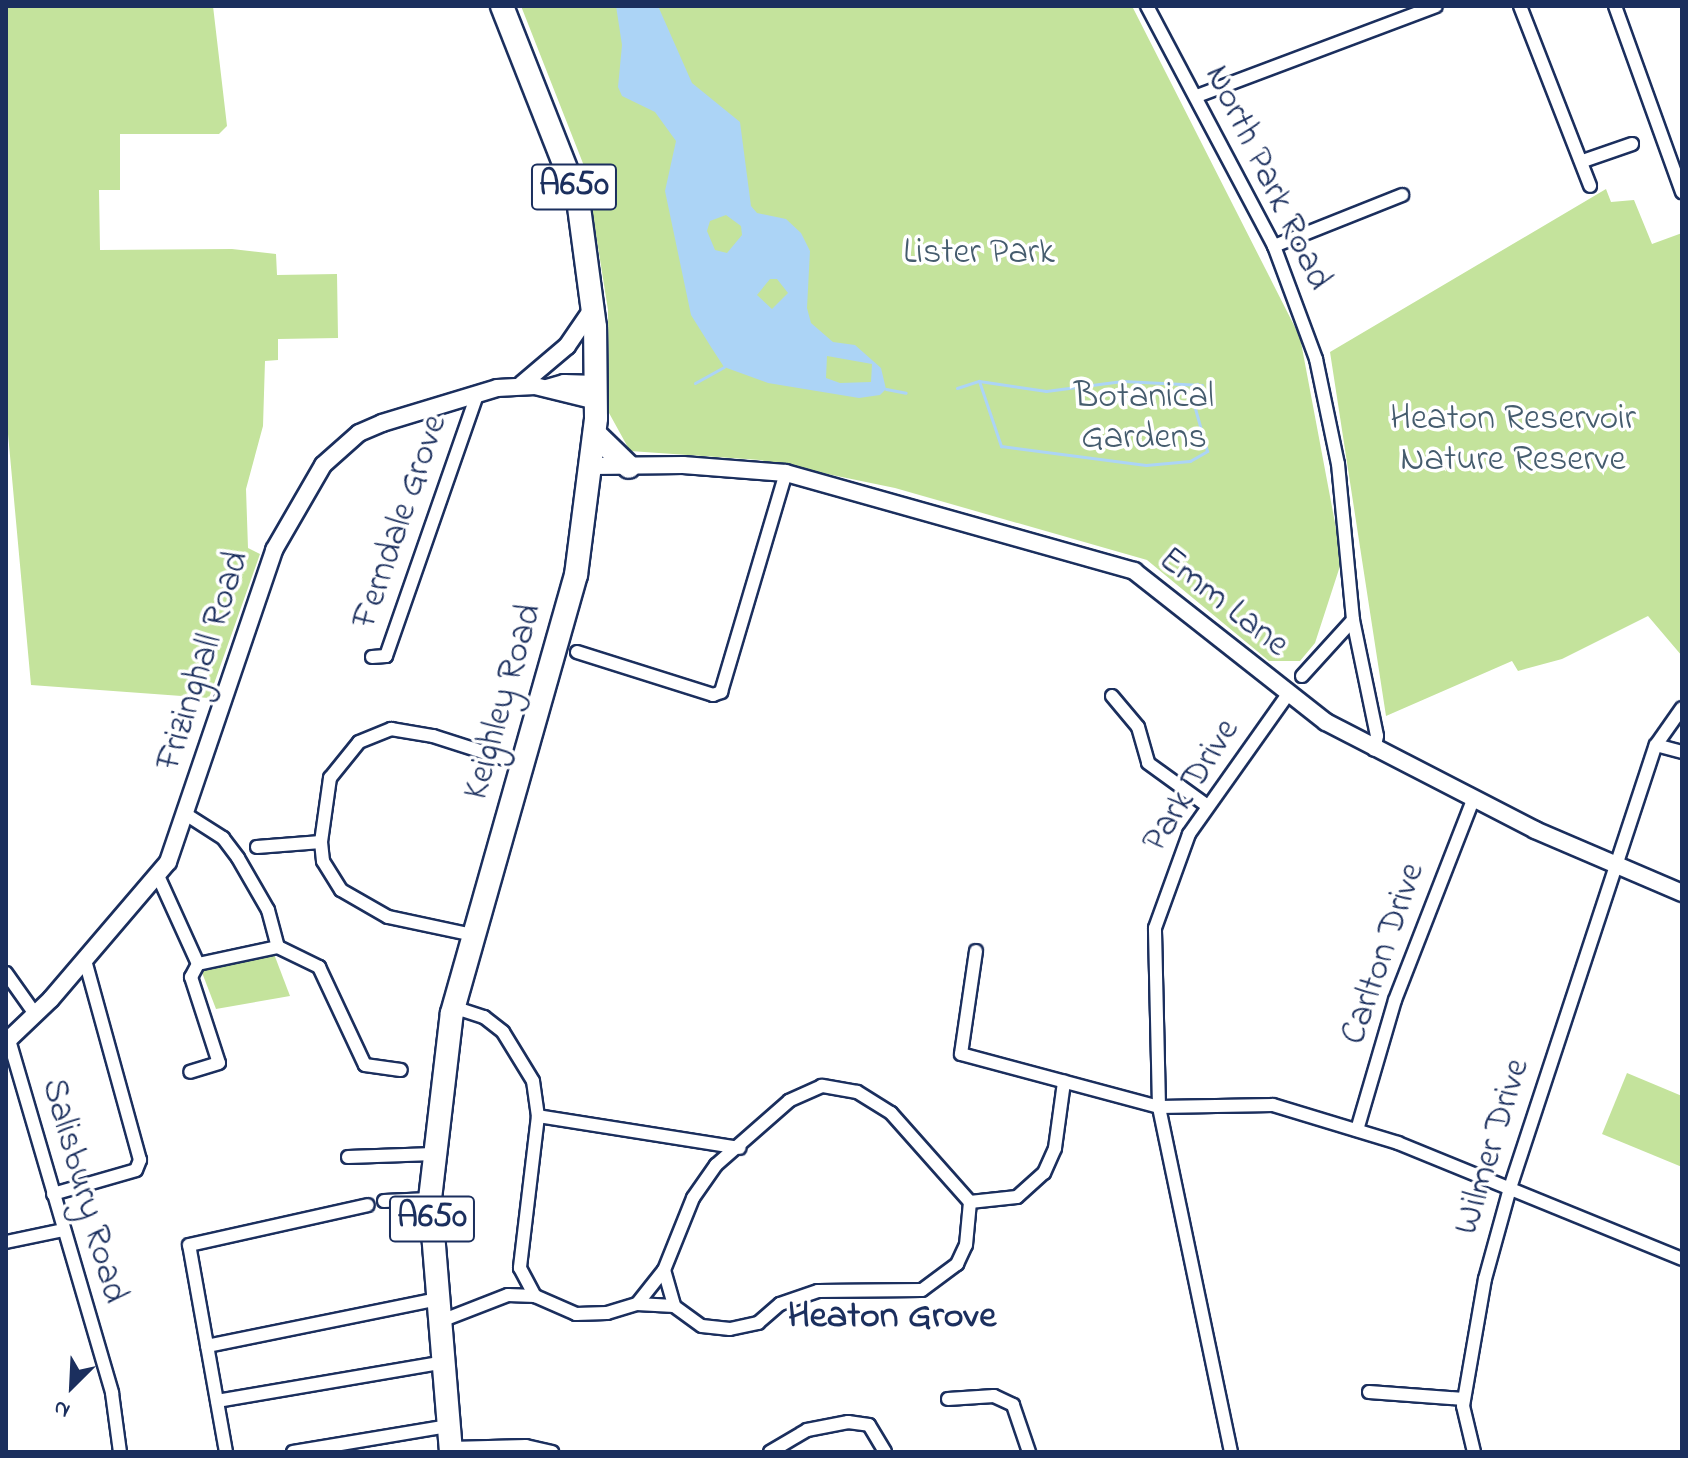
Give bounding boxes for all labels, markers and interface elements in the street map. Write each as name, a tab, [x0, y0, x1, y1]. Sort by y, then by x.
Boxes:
street label: North Park Road	[1194, 59, 1340, 297]
road number: A650	[530, 157, 618, 217]
park label: Lister Park	[903, 232, 1055, 276]
park label: Botanical Gardens	[1074, 375, 1214, 460]
park label: Heaton Reservoir Nature Reserve	[1390, 397, 1636, 482]
street label: Ferndale Grove	[344, 410, 458, 634]
street label: Emm Lane	[1149, 539, 1297, 667]
street label: Frizinghall Road	[148, 546, 260, 776]
street label: Keighley Road	[455, 599, 553, 805]
street label: Park Drive	[1134, 711, 1250, 861]
street label: Carlton Drive	[1333, 858, 1435, 1050]
street label: Wilmer Drive	[1446, 1054, 1540, 1240]
street label: Salisbury Road	[30, 1074, 136, 1308]
road number: A650	[388, 1189, 476, 1249]
district label: Heaton Grove	[788, 1295, 996, 1341]
north arrow	[32, 1346, 112, 1426]
text: N	[49, 1390, 76, 1426]

